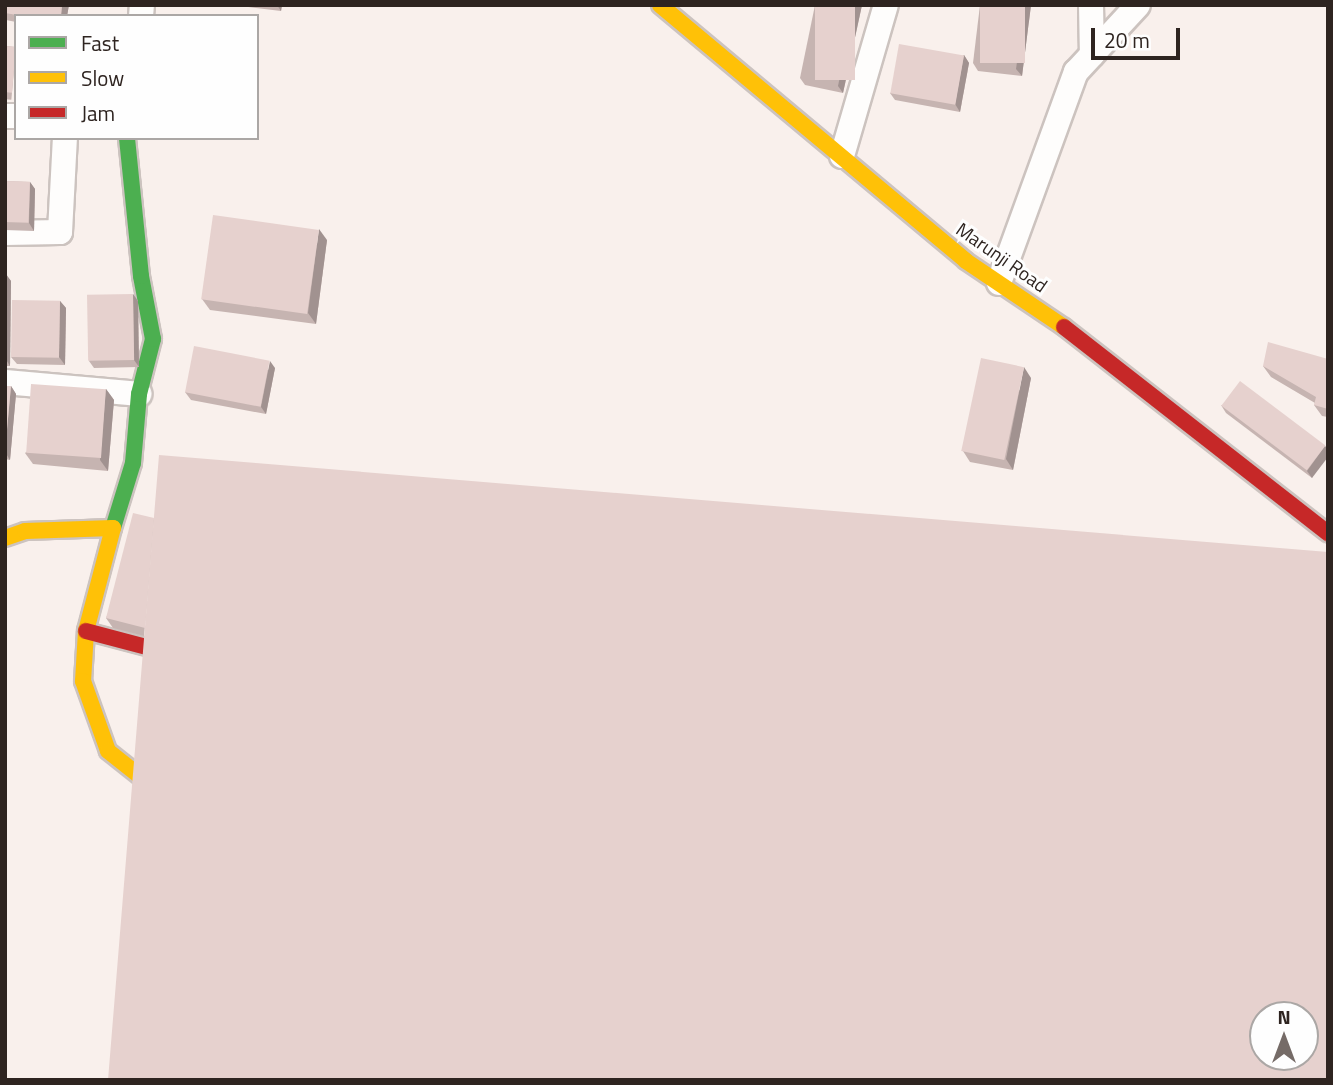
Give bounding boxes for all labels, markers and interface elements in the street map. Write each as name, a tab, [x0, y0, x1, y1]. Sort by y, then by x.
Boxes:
legend	[14, 14, 259, 140]
scale bar	[1095, 14, 1184, 58]
text: 20 m	[1104, 24, 1150, 56]
text: Fast	[81, 27, 119, 59]
text: Slow	[81, 62, 124, 94]
text: Jam	[81, 97, 115, 129]
street label: Marunji Road	[952, 217, 1052, 297]
north arrow	[1249, 1001, 1319, 1071]
text: N	[1277, 1002, 1291, 1031]

